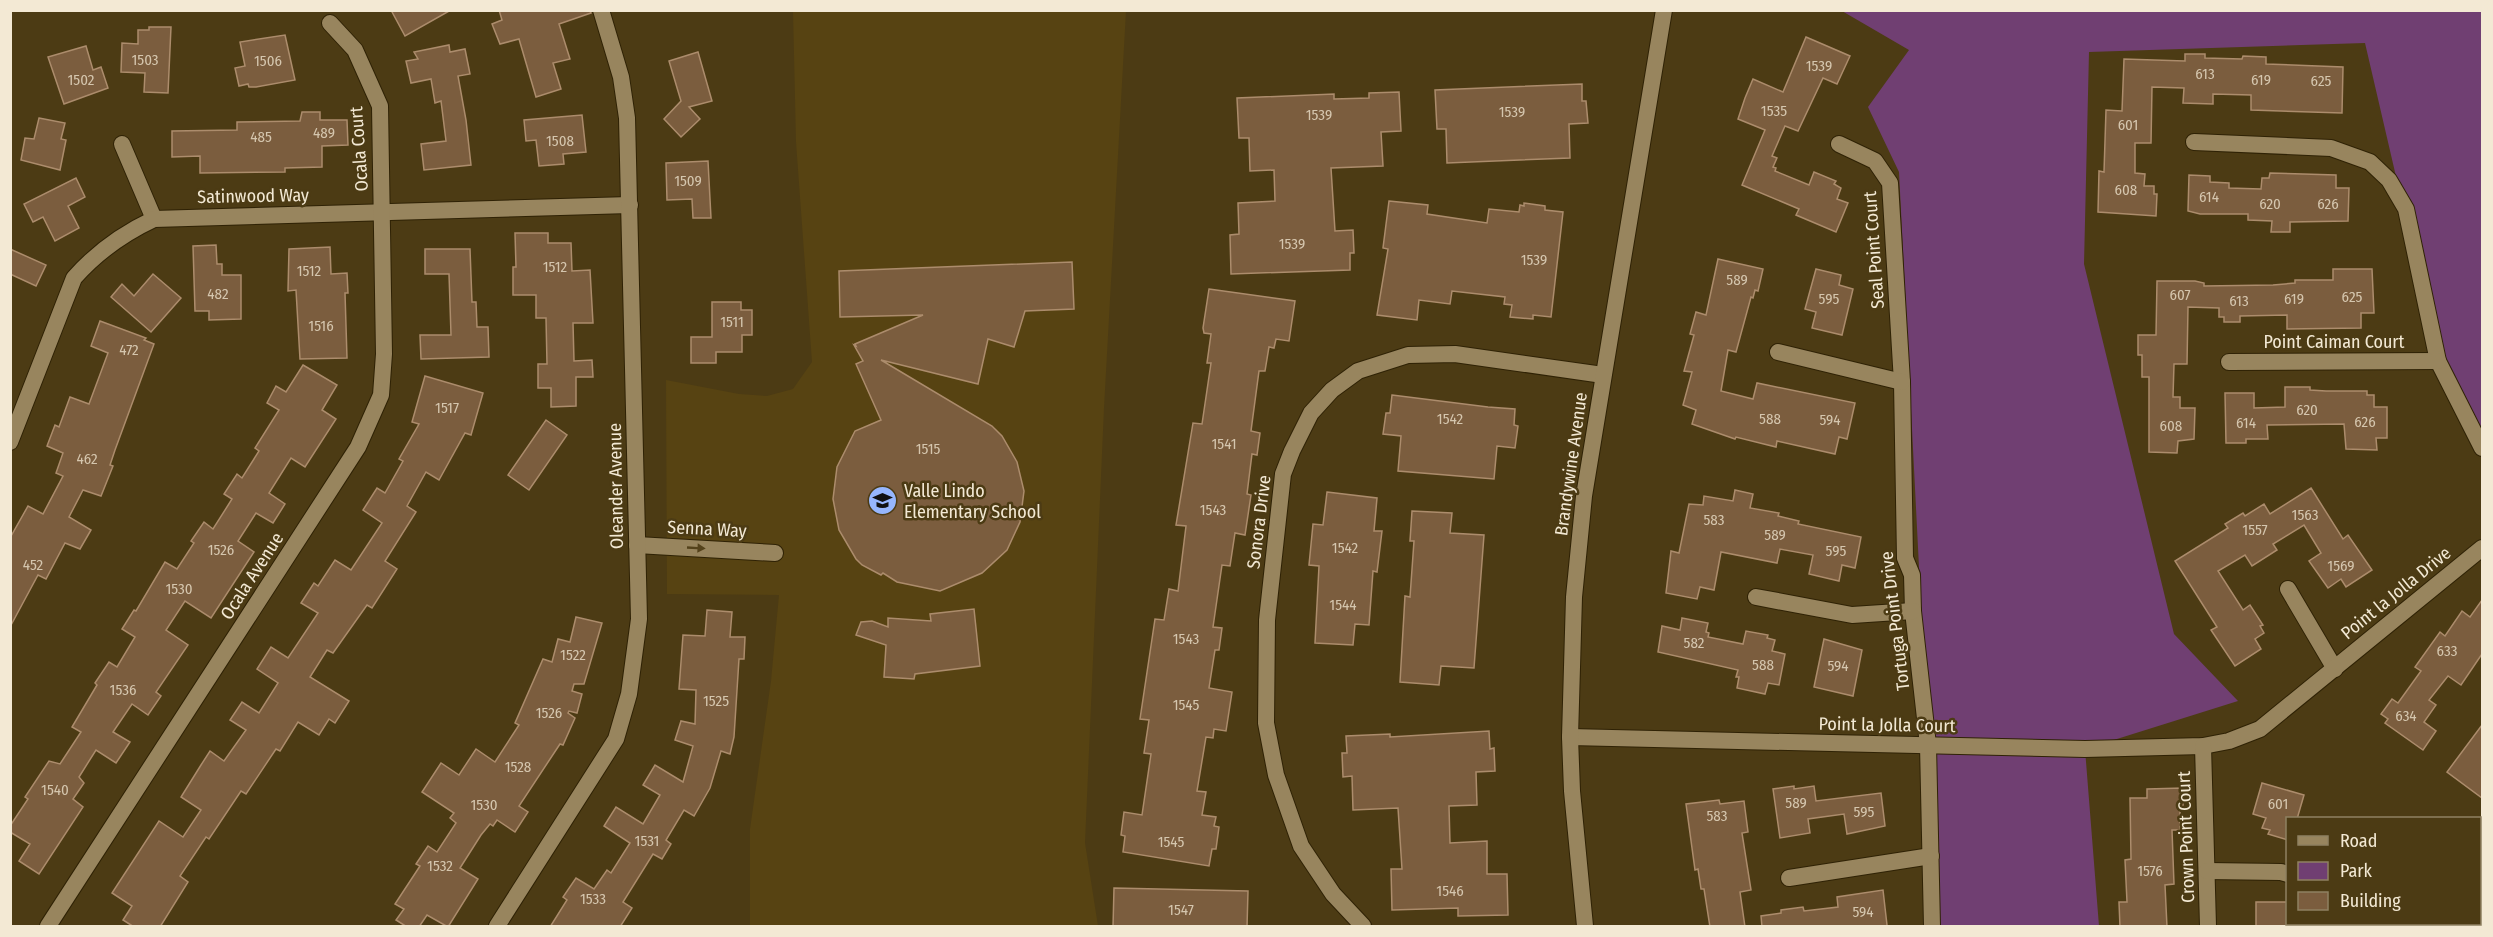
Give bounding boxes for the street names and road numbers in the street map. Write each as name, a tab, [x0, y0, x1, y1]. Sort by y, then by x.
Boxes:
street label: Ocala Court	[345, 106, 373, 192]
street label: Satinwood Way	[197, 184, 309, 208]
street label: Seal Point Court	[1859, 190, 1889, 309]
street label: Point Caiman Court	[2263, 331, 2405, 353]
street label: Brandywine Avenue	[1550, 391, 1592, 537]
street label: Oleander Avenue	[604, 423, 628, 549]
street label: Sonora Drive	[1242, 474, 1276, 570]
street label: Senna Way	[667, 516, 747, 542]
street label: Ocala Avenue	[216, 528, 288, 624]
street label: Point la Jolla Drive	[2337, 542, 2456, 644]
street label: Tortuga Point Drive	[1876, 550, 1914, 692]
street label: Point la Jolla Court	[1818, 713, 1956, 737]
street label: Crown Point Court	[2173, 771, 2199, 903]

